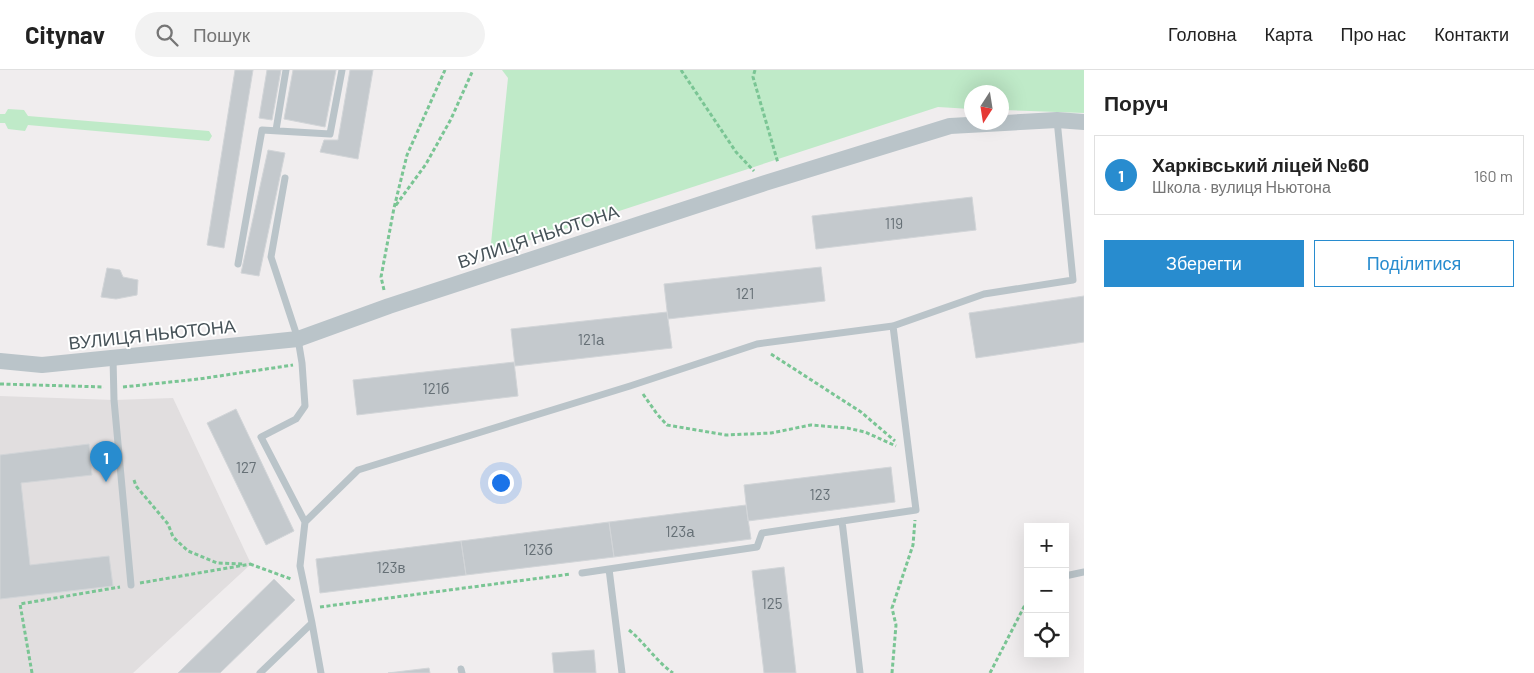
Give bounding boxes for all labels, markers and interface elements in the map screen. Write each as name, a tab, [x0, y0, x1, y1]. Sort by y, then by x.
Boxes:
search box	[135, 12, 485, 57]
text: Citynav	[25, 20, 105, 49]
icon: search	[153, 21, 181, 49]
text: Пошук	[193, 23, 250, 46]
text: Головна	[1168, 23, 1236, 45]
text: Карта	[1264, 23, 1313, 45]
text: Про нас	[1341, 23, 1406, 45]
text: Контакти	[1434, 23, 1509, 45]
north arrow	[964, 85, 1009, 130]
text: Поруч	[1104, 90, 1168, 115]
text: Харківський ліцей №60	[1152, 153, 1369, 176]
text: 1	[1118, 166, 1124, 185]
text: 160 m	[1474, 166, 1513, 185]
text: Школа · вулиця Ньютона	[1152, 177, 1331, 196]
street label: ВУЛИЦЯ НЬЮТОНА	[455, 200, 621, 272]
house number: 119	[885, 214, 903, 232]
button: Зберегти	[1104, 240, 1304, 287]
button: Поділитися	[1314, 240, 1514, 287]
house number: 121	[736, 284, 754, 302]
street label: ВУЛИЦЯ НЬЮТОНА	[67, 314, 237, 354]
house number: 121а	[578, 330, 605, 348]
house number: 121б	[423, 379, 449, 397]
pin: 1	[90, 441, 122, 482]
house number: 127	[236, 458, 256, 476]
your location	[488, 470, 514, 496]
house number: 123	[810, 485, 830, 503]
house number: 123а	[665, 522, 695, 540]
map controls	[1024, 523, 1069, 658]
button: +	[1024, 523, 1069, 568]
house number: 123б	[523, 540, 553, 558]
house number: 123в	[377, 558, 405, 576]
button: −	[1024, 568, 1069, 613]
house number: 125	[761, 594, 783, 612]
button: locate	[1024, 613, 1069, 658]

